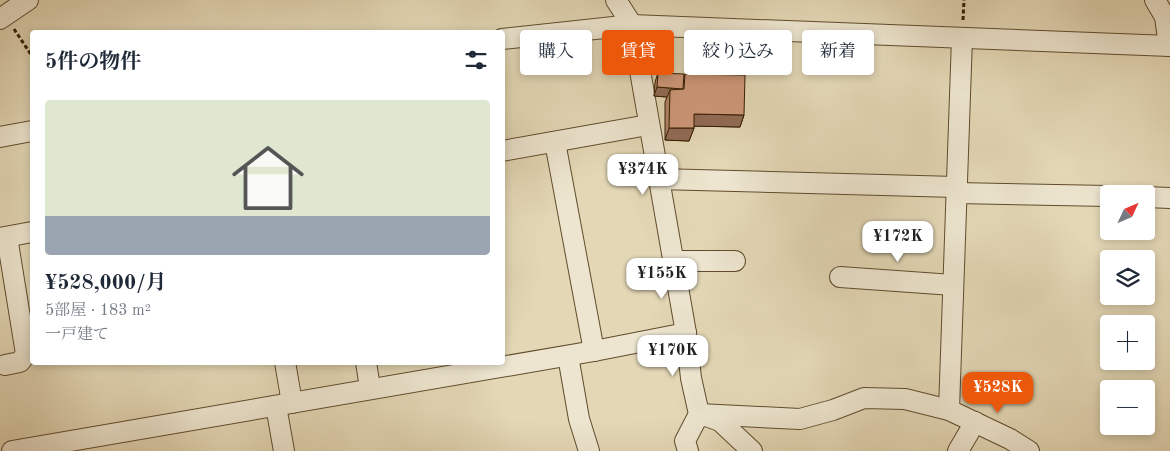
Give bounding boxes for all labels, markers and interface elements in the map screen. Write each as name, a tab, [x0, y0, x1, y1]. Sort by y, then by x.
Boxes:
chip: 購入	[520, 30, 592, 75]
chip: 賃貸	[602, 30, 674, 75]
chip: 絞り込み	[684, 30, 792, 75]
chip: 新着	[802, 30, 874, 75]
icon: filters	[462, 46, 490, 74]
text: 5件の物件	[45, 52, 141, 73]
icon: home	[223, 133, 313, 223]
pin: ¥374K	[608, 154, 678, 196]
text: ¥374K	[618, 162, 668, 178]
north arrow	[1100, 185, 1155, 240]
map controls	[1100, 185, 1155, 435]
pin: ¥172K	[863, 220, 933, 263]
text: ¥172K	[873, 229, 923, 245]
button: layers	[1100, 250, 1155, 305]
pin: ¥155K	[627, 258, 697, 300]
text: ¥155K	[637, 266, 687, 282]
text: ¥528,000/月	[45, 273, 167, 294]
text: 5部屋 · 183 m²	[45, 303, 151, 319]
button: +	[1100, 315, 1155, 370]
text: 一戸建て	[45, 327, 109, 343]
pin: ¥170K	[638, 334, 708, 377]
text: ¥170K	[648, 343, 698, 359]
pin: ¥528K	[963, 372, 1033, 414]
text: ¥528K	[973, 380, 1023, 396]
button: −	[1100, 380, 1155, 435]

